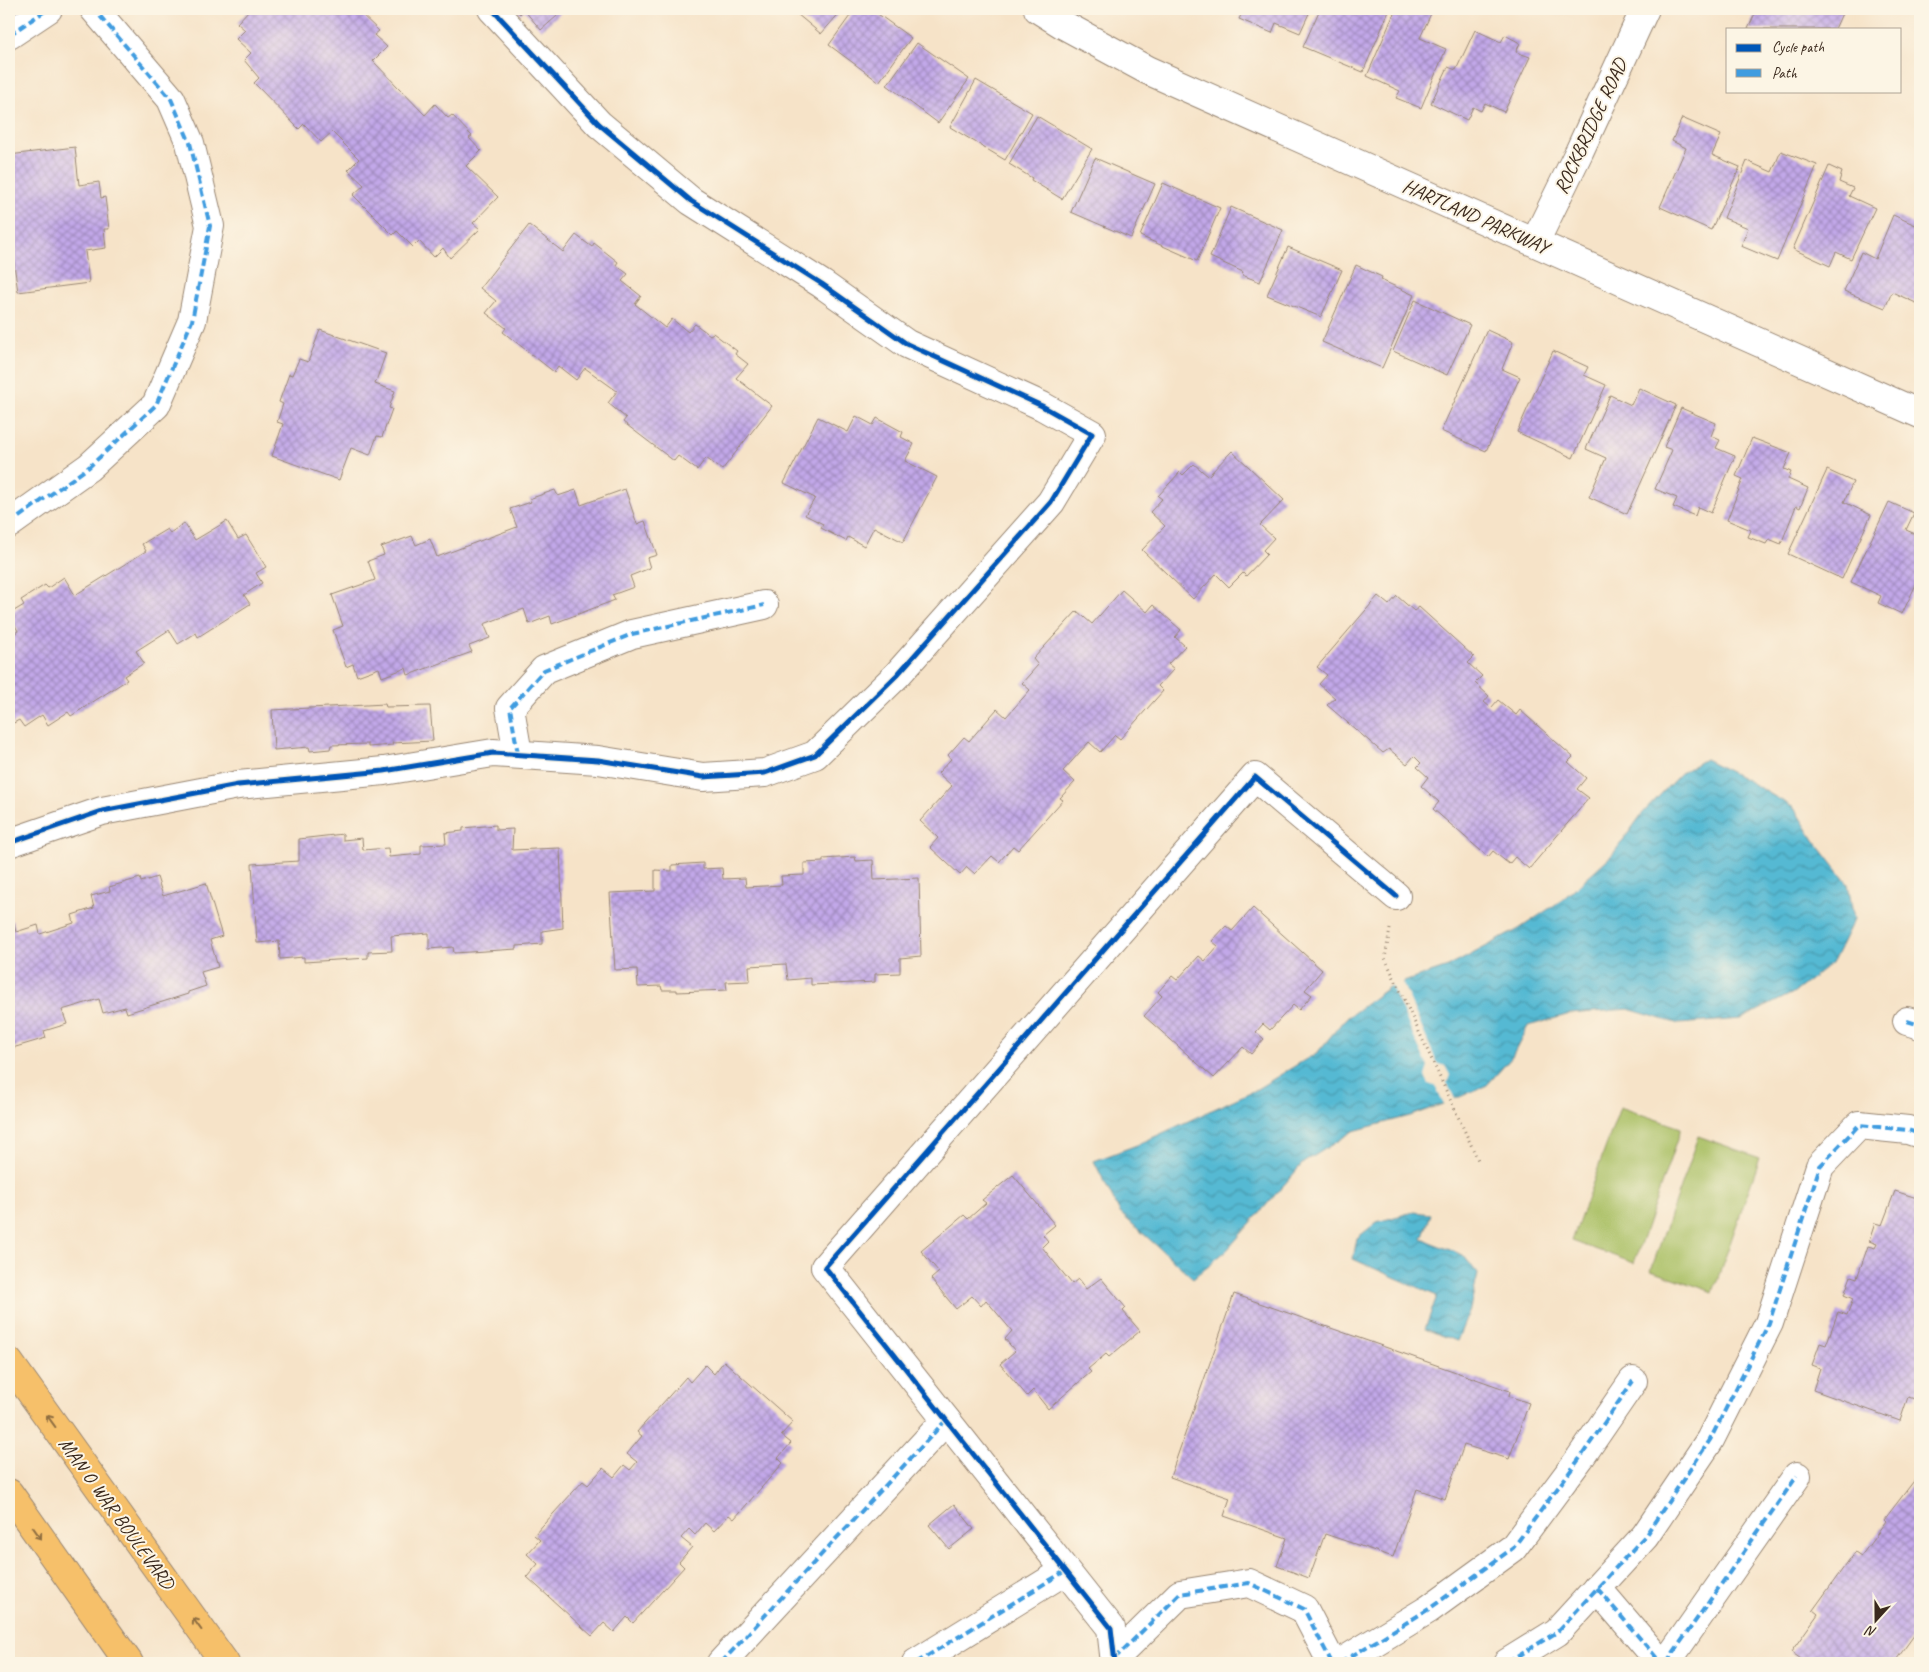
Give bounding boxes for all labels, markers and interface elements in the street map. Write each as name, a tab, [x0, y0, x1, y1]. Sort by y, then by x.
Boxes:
legend	[1726, 28, 1902, 92]
text: Cycle path	[1772, 38, 1824, 57]
street label: ROCKBRIDGE ROAD	[1548, 53, 1634, 198]
text: Path	[1772, 64, 1798, 83]
street label: HARTLAND PARKWAY	[1399, 173, 1555, 261]
one-way arrow	[45, 1415, 56, 1428]
street label: MAN O WAR BOULEVARD	[53, 1432, 182, 1596]
one-way arrow	[32, 1526, 42, 1540]
north arrow	[1852, 1594, 1902, 1644]
one-way arrow	[192, 1617, 202, 1631]
text: N	[1862, 1621, 1879, 1641]

